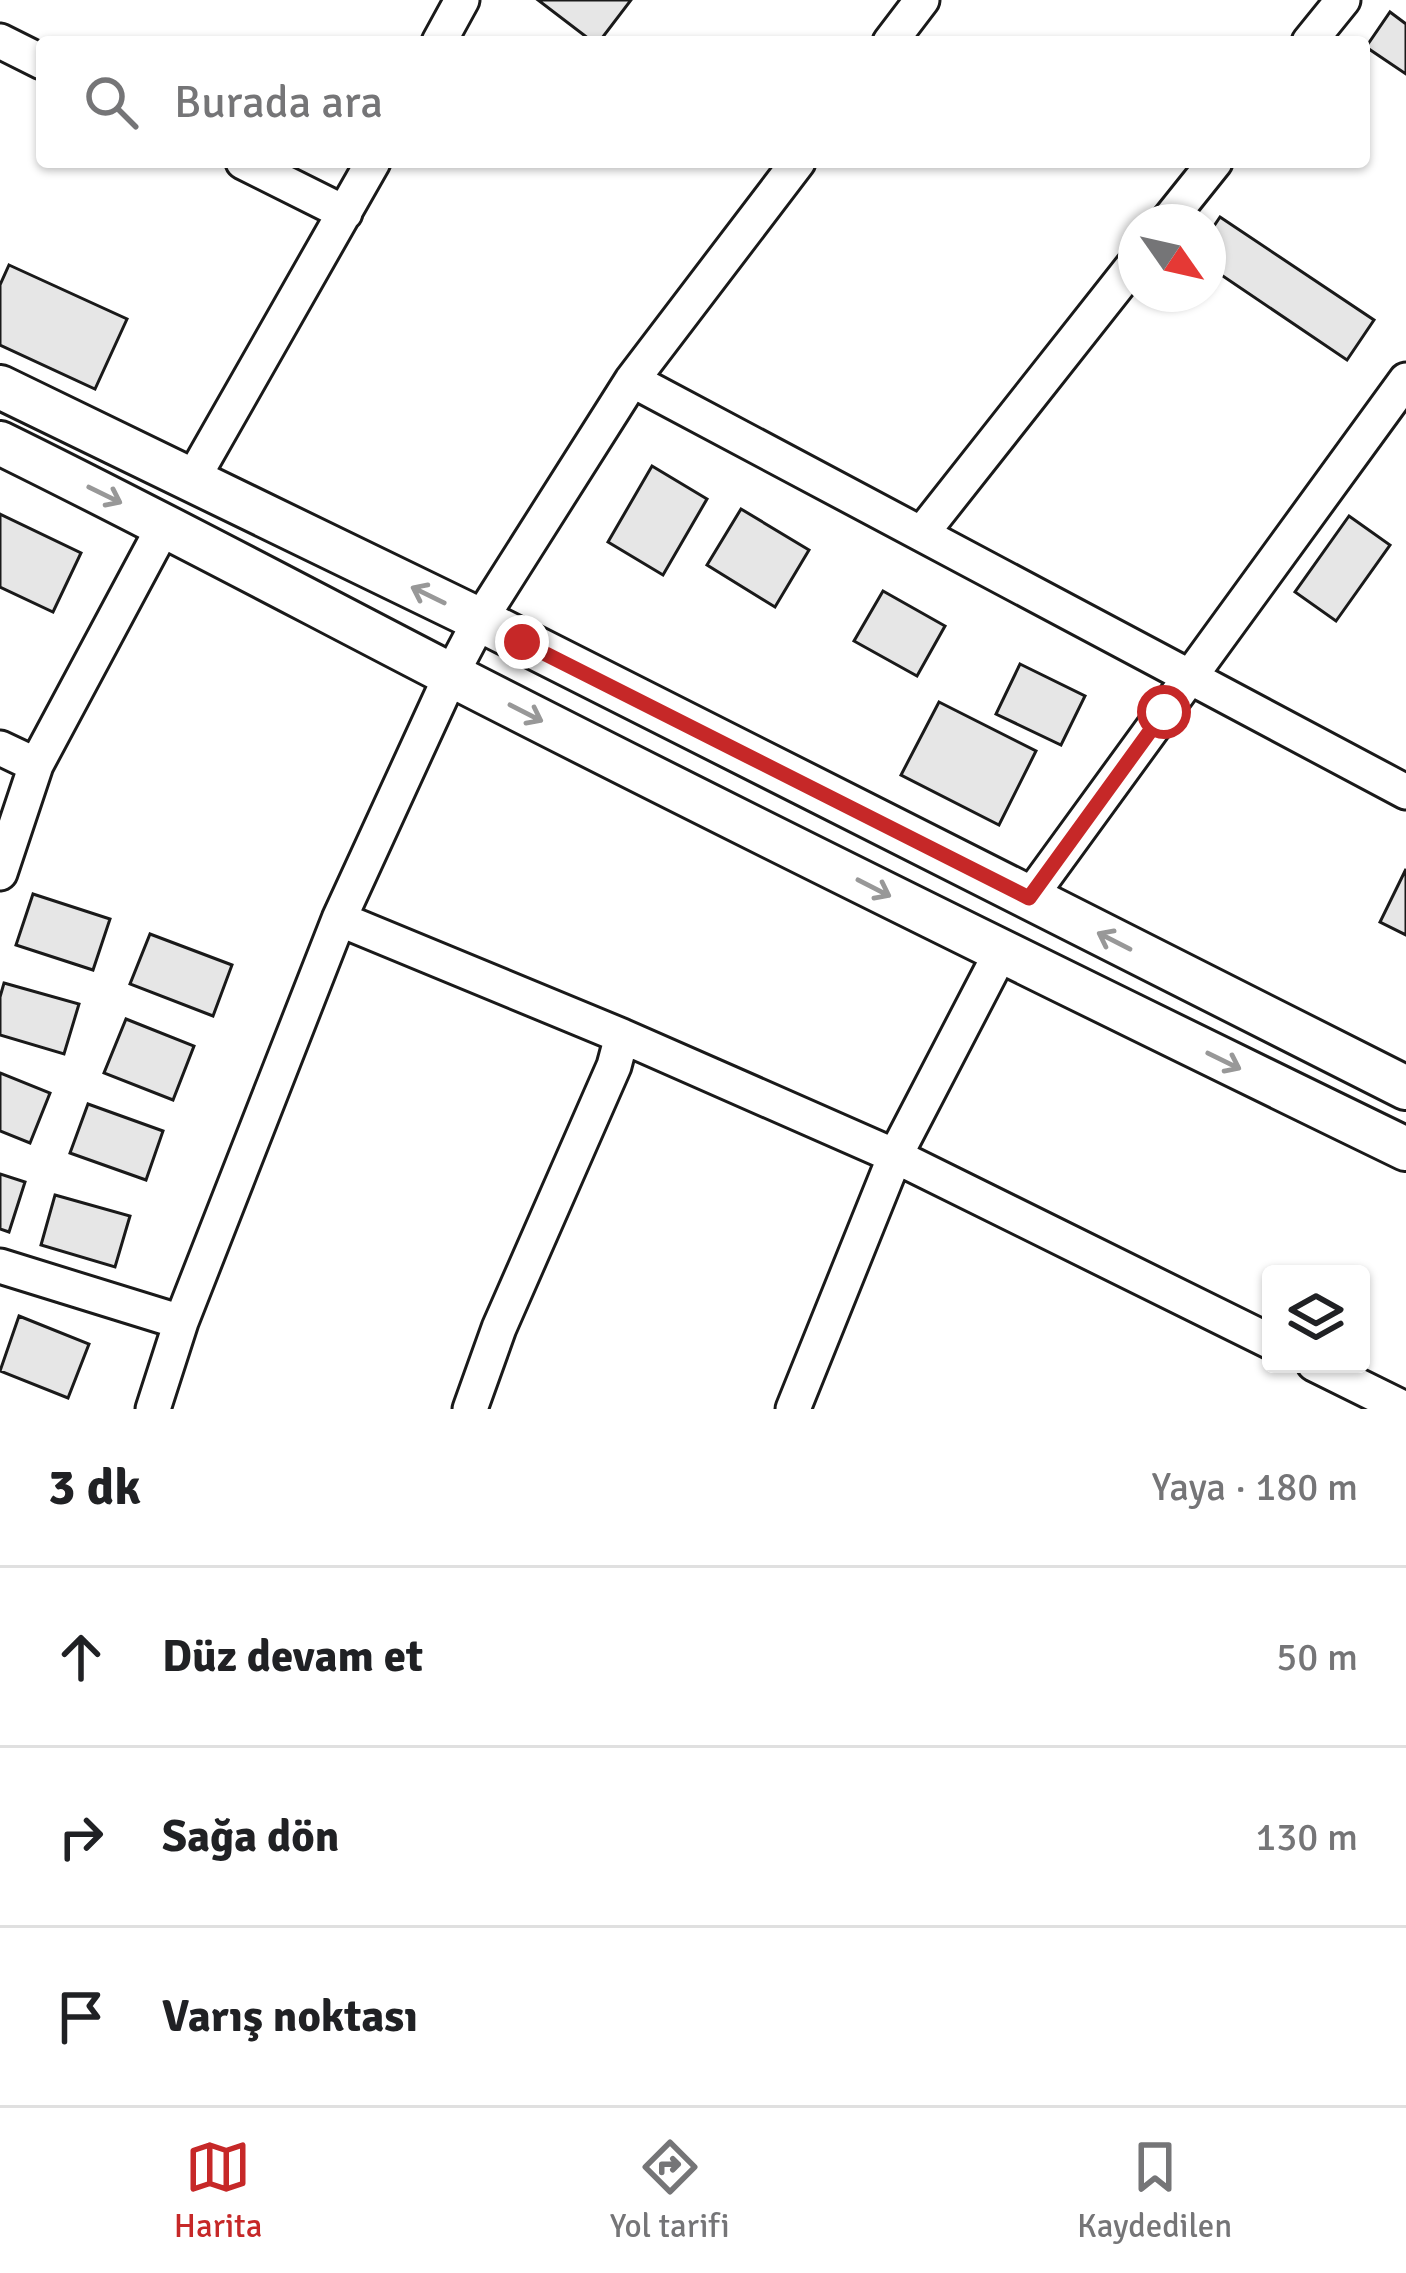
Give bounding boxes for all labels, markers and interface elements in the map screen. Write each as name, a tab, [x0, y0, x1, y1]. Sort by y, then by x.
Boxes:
search box	[36, 36, 1370, 168]
icon: search	[78, 69, 144, 135]
text: Burada ara	[174, 75, 383, 130]
north arrow	[1118, 204, 1226, 312]
one-way arrow	[87, 484, 122, 507]
one-way arrow	[411, 583, 446, 606]
route end	[495, 615, 549, 669]
route start	[1137, 685, 1191, 739]
one-way arrow	[508, 702, 543, 725]
one-way arrow	[856, 878, 892, 901]
one-way arrow	[1097, 929, 1133, 951]
one-way arrow	[1206, 1050, 1241, 1073]
map controls	[1262, 1265, 1370, 1373]
button: layers	[1262, 1265, 1370, 1373]
text: 3 dk	[48, 1456, 141, 1519]
text: Yaya · 180 m	[1151, 1463, 1358, 1511]
icon: ahead	[48, 1624, 114, 1690]
text: Düz devam et	[162, 1629, 423, 1684]
text: 50 m	[1276, 1633, 1358, 1681]
icon: right	[48, 1804, 114, 1870]
text: Sağa dön	[162, 1809, 339, 1864]
text: 130 m	[1255, 1813, 1358, 1861]
icon: arrive	[48, 1984, 114, 2050]
text: Varış noktası	[162, 1989, 418, 2044]
tab: Harita	[174, 2134, 262, 2247]
tab: Yol tarifi	[610, 2134, 730, 2247]
tab: Kaydedilen	[1077, 2134, 1232, 2247]

